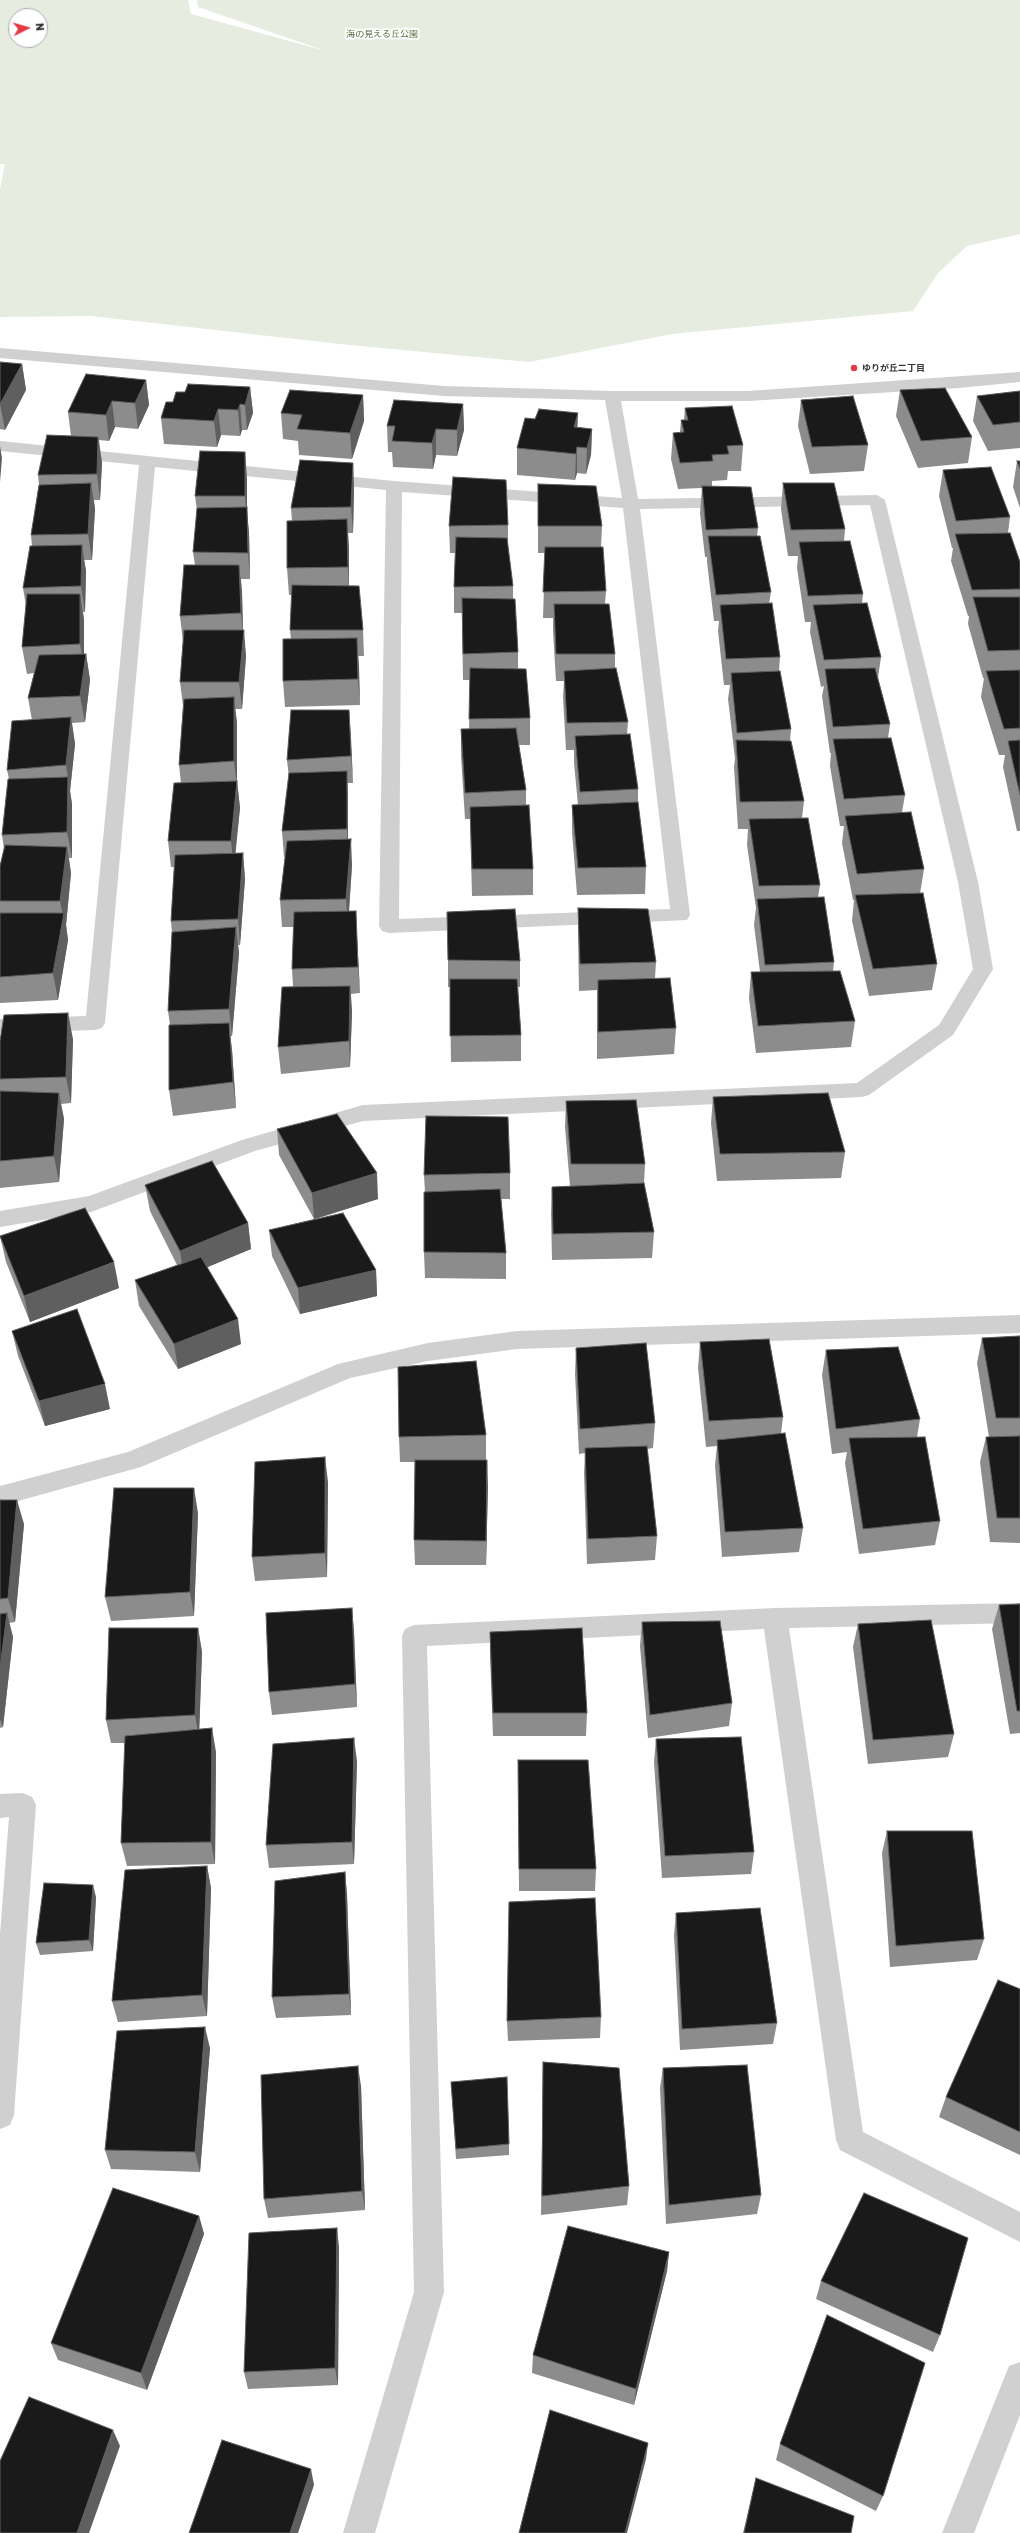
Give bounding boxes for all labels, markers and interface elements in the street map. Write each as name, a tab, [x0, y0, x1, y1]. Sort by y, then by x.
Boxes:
north arrow	[8, 8, 48, 48]
text: N	[33, 22, 46, 32]
park label: 海の見える丘公園	[346, 29, 418, 39]
marker: ゆりが丘二丁目	[849, 363, 859, 373]
place label: ゆりが丘二丁目	[862, 363, 925, 373]

